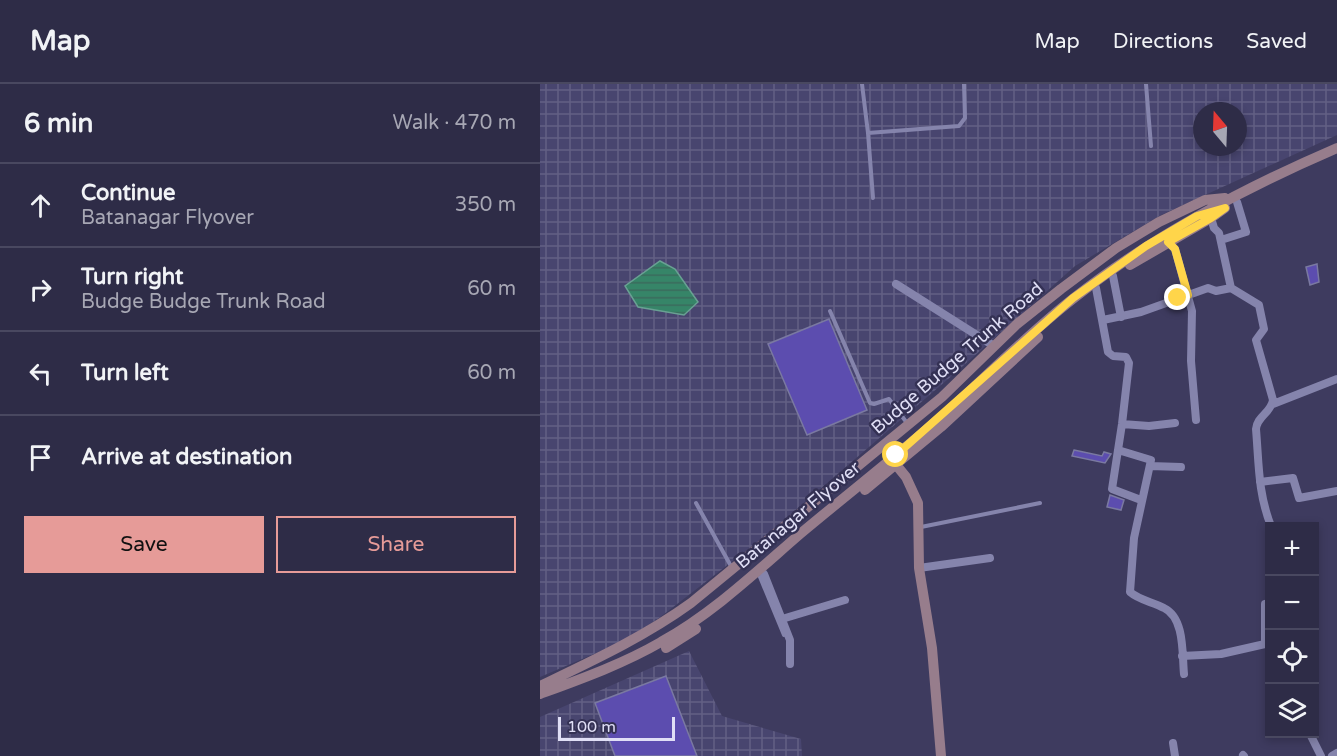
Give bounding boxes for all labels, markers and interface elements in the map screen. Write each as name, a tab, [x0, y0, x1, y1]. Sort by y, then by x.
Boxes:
text: Map	[30, 24, 90, 58]
text: Map	[1034, 29, 1080, 54]
text: Directions	[1113, 29, 1213, 54]
text: Saved	[1246, 29, 1307, 54]
north arrow	[1193, 102, 1247, 156]
text: 6 min	[24, 108, 93, 139]
text: Walk · 470 m	[393, 111, 516, 135]
text: Continue	[81, 180, 176, 206]
icon: ahead	[24, 189, 57, 222]
text: 350 m	[455, 193, 516, 217]
text: Batanagar Flyover	[81, 206, 254, 230]
text: Turn right	[81, 264, 183, 290]
icon: right	[24, 273, 57, 306]
text: 60 m	[467, 277, 516, 301]
street label: Budge Budge Trunk Road	[867, 277, 1047, 439]
route end	[1164, 284, 1190, 310]
text: Budge Budge Trunk Road	[81, 290, 326, 314]
icon: left	[24, 357, 57, 390]
text: Turn left	[81, 360, 169, 386]
text: 60 m	[467, 361, 516, 385]
icon: arrive	[24, 441, 57, 474]
route start	[882, 441, 908, 467]
text: Arrive at destination	[81, 444, 292, 470]
street label: Batanagar Flyover	[731, 456, 865, 573]
button: Save	[24, 516, 264, 573]
button: Share	[276, 516, 516, 573]
map controls	[1265, 522, 1319, 738]
button: +	[1265, 522, 1319, 576]
button: −	[1265, 576, 1319, 630]
button: locate	[1265, 630, 1319, 684]
button: layers	[1265, 684, 1319, 738]
scale bar	[558, 714, 675, 742]
text: 100 m	[567, 717, 616, 737]

